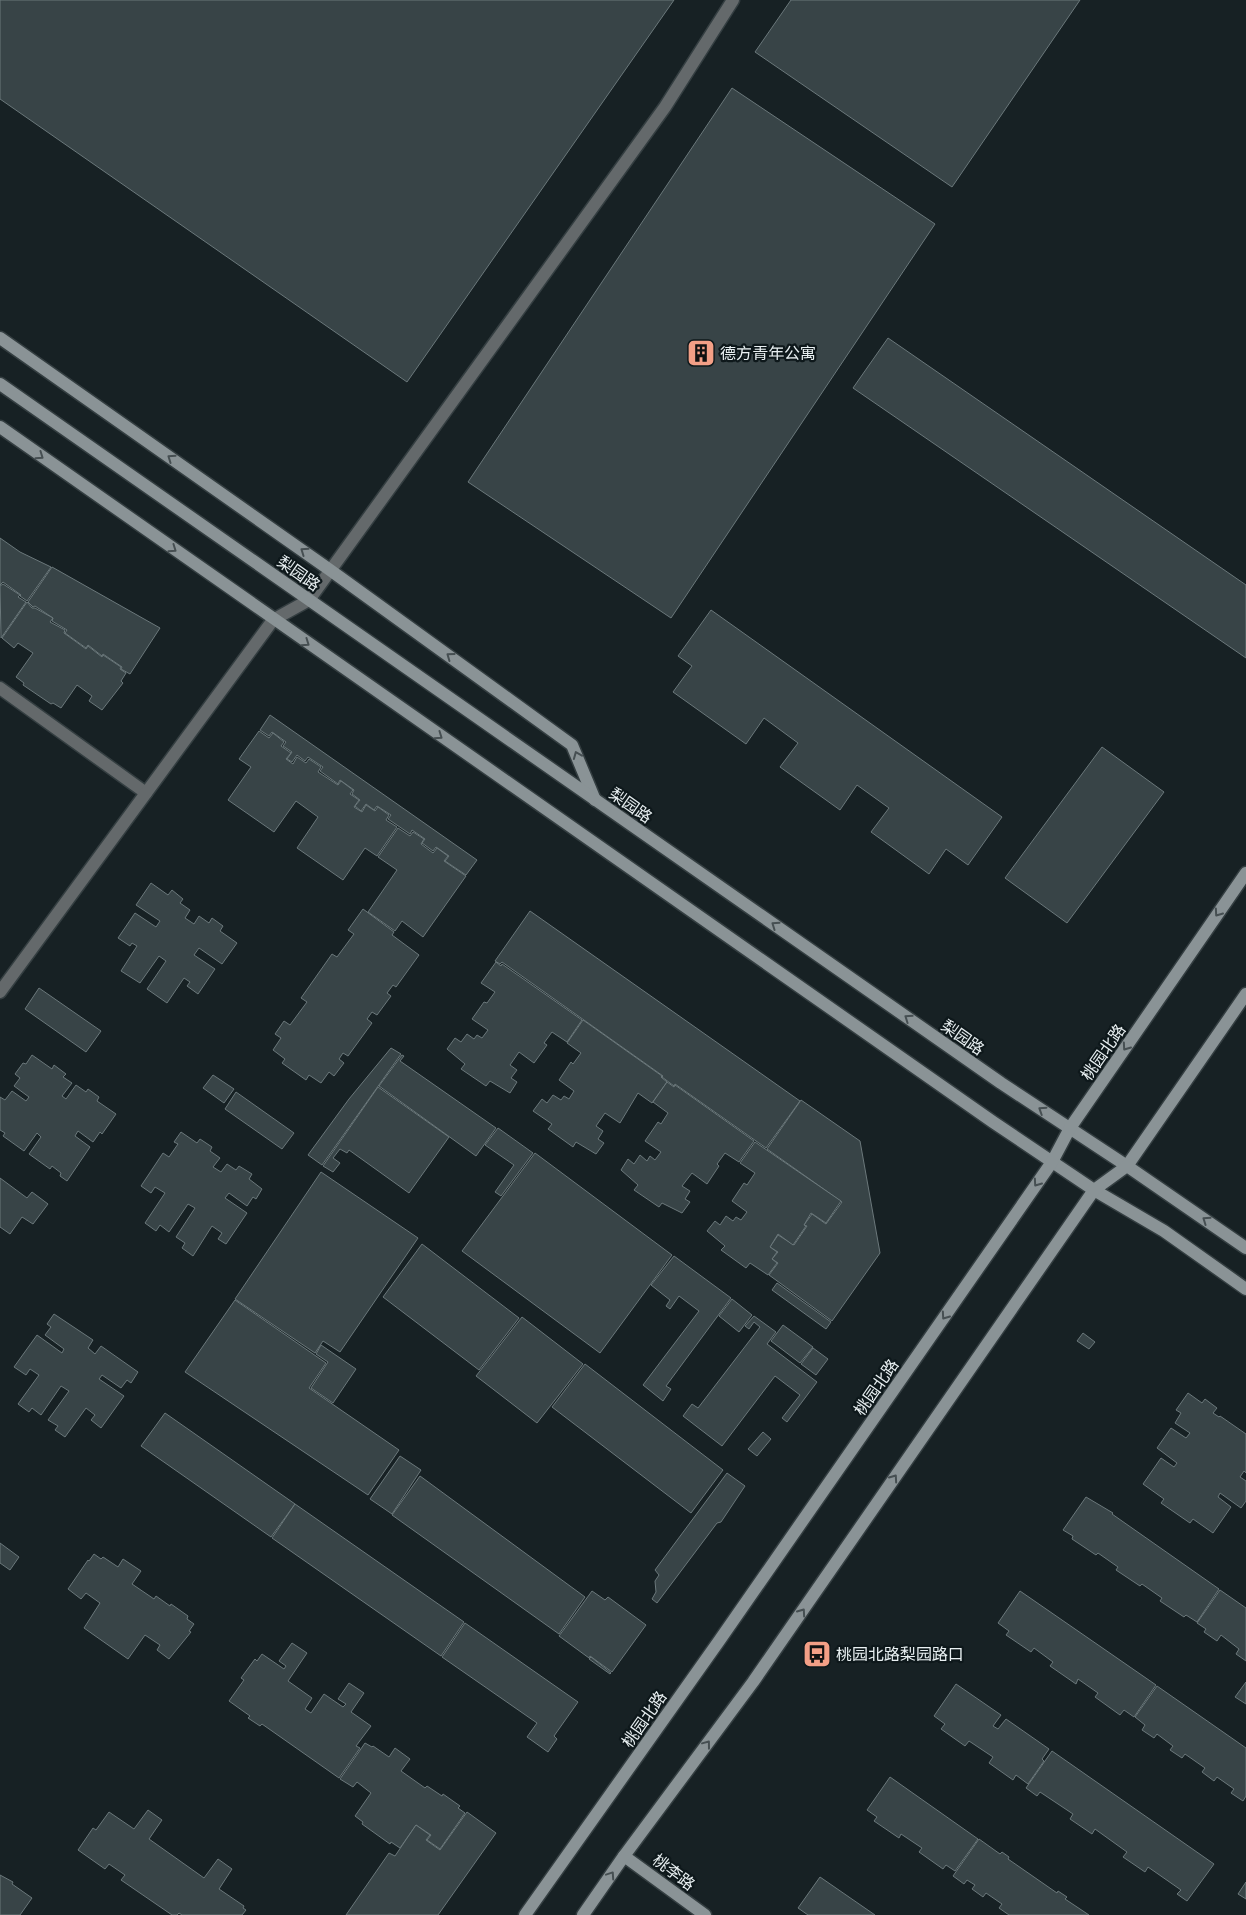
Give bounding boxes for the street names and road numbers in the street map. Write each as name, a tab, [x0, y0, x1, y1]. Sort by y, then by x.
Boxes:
street label: 梨园路	[274, 551, 324, 595]
street label: 梨园路	[606, 783, 656, 827]
street label: 梨园路	[938, 1015, 988, 1059]
street label: 桃园北路	[1076, 1020, 1130, 1084]
street label: 桃园北路	[849, 1355, 903, 1419]
street label: 桃园北路	[617, 1687, 671, 1751]
street label: 桃李路	[649, 1850, 699, 1894]

